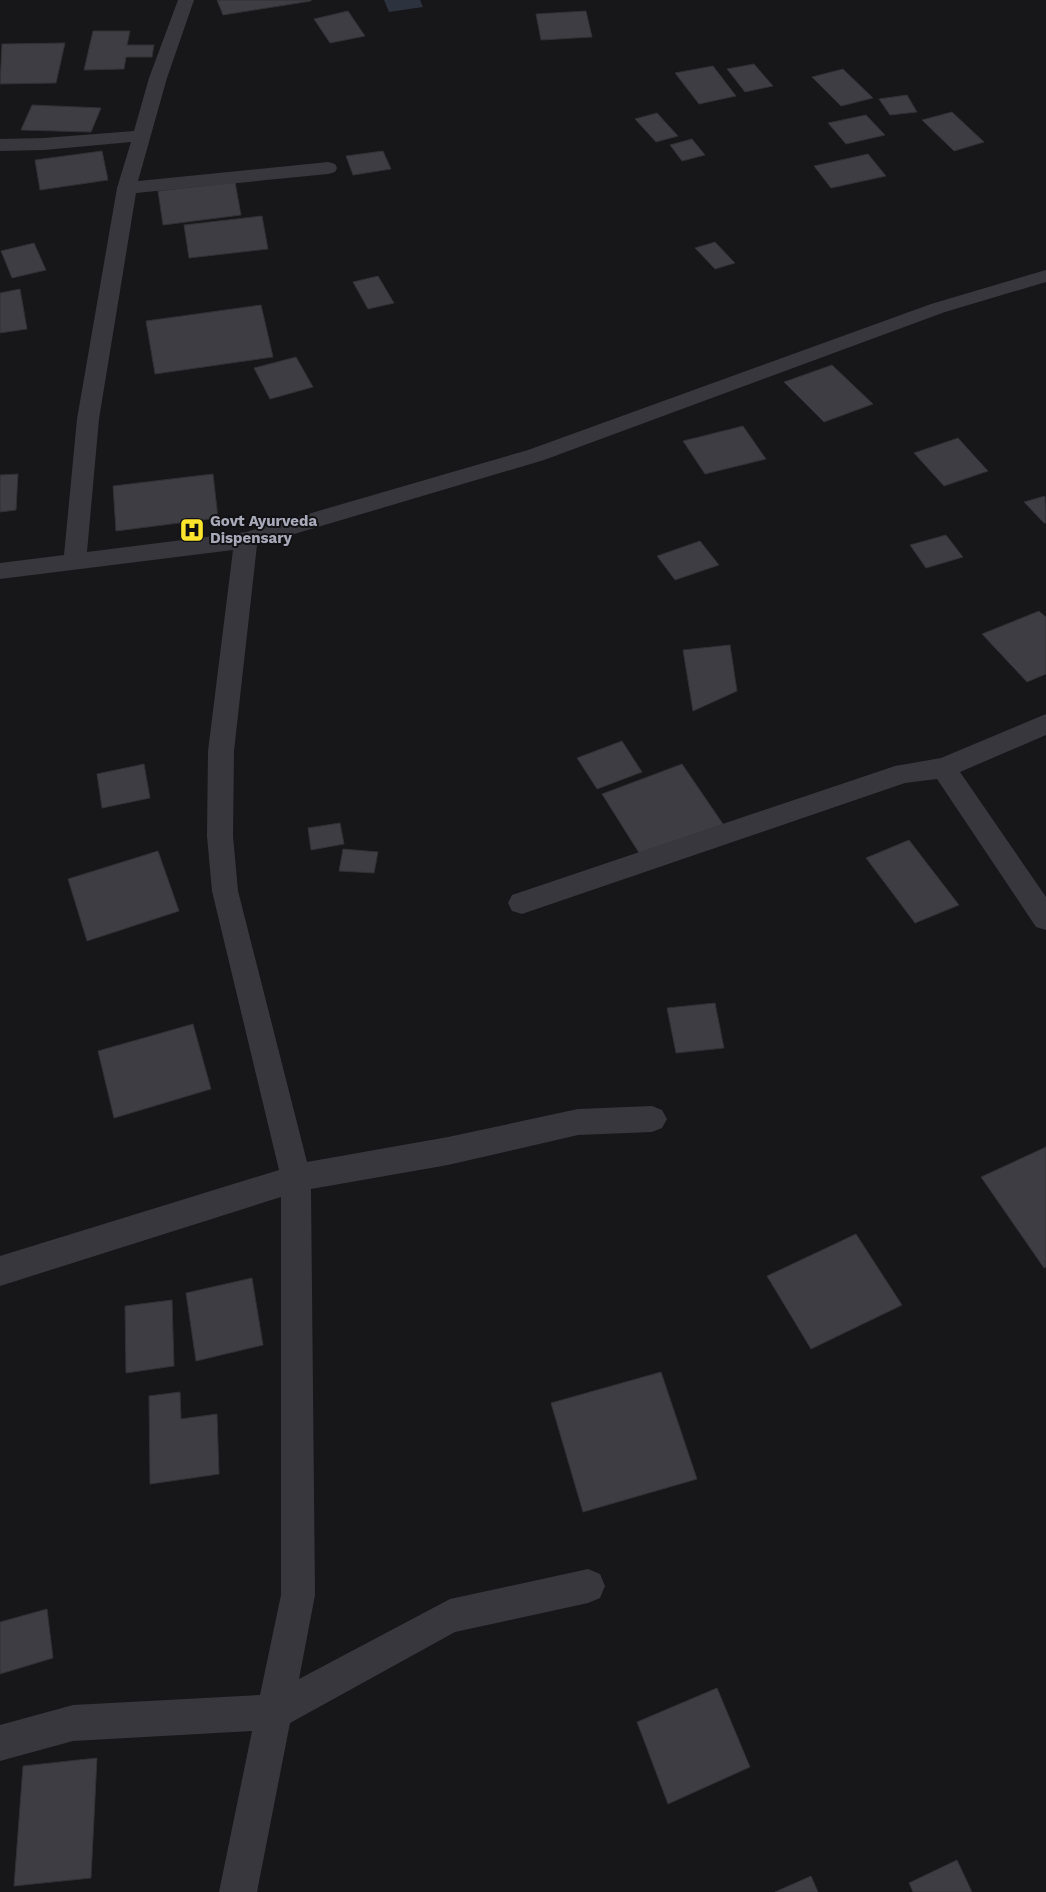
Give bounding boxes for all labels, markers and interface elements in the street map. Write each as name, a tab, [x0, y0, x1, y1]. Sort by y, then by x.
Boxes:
place label: Govt Ayurveda Dispensary	[210, 512, 317, 547]
hospital icon: Govt Ayurveda Dispensary	[179, 517, 205, 543]

